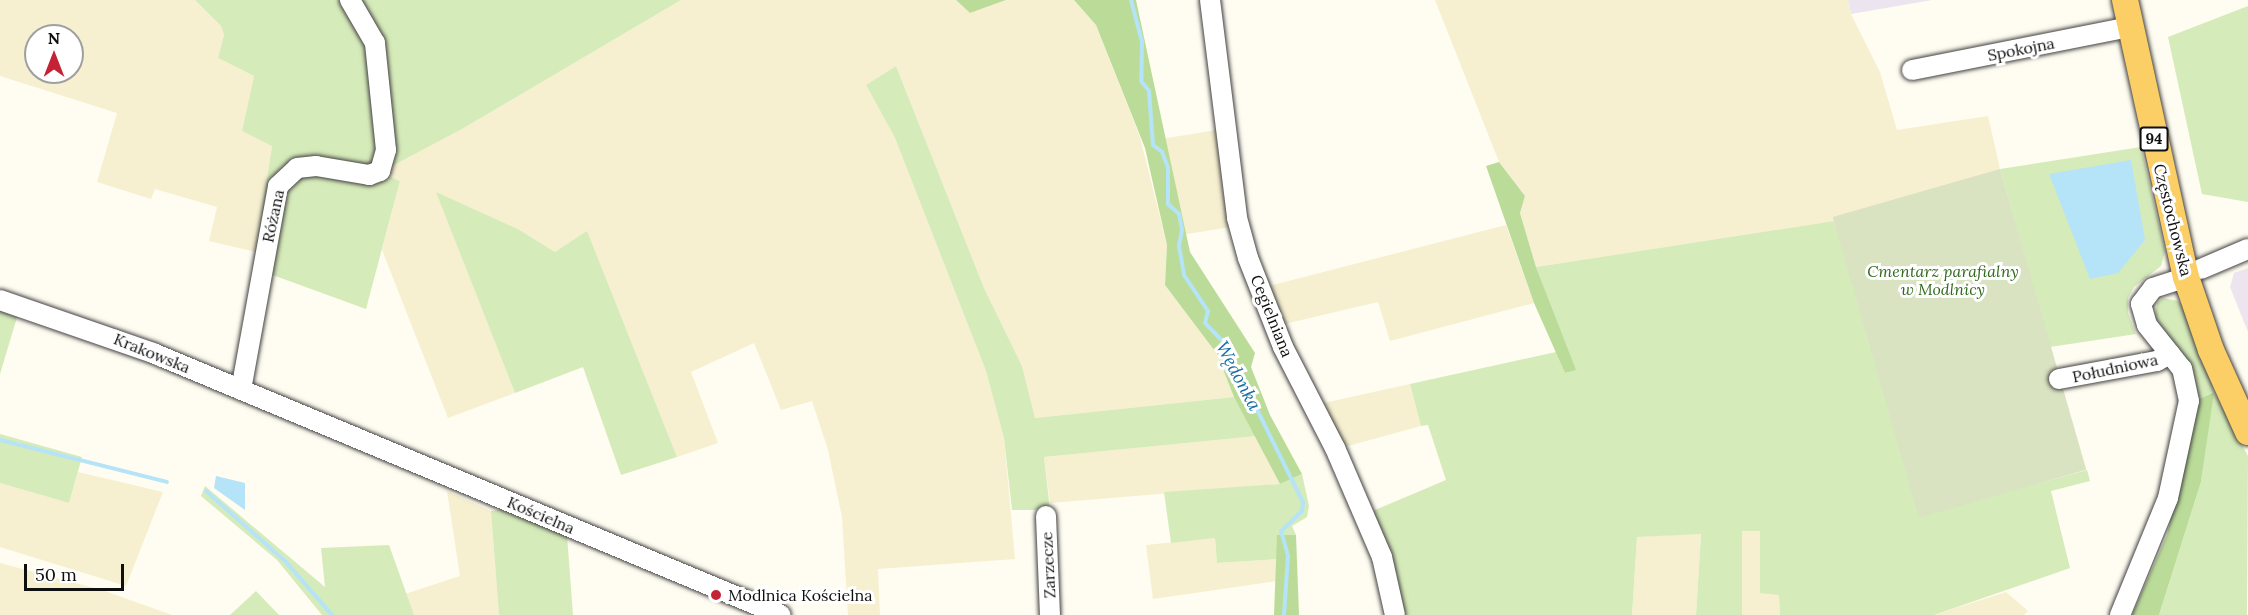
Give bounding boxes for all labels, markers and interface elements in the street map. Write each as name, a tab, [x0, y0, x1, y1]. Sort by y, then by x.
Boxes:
north arrow	[24, 24, 84, 84]
text: N	[48, 28, 60, 48]
street label: Spokojna	[1986, 33, 2056, 65]
road number: 94	[2139, 127, 2169, 151]
street label: Częstochowska	[2150, 162, 2196, 278]
street label: Różana	[258, 188, 288, 244]
park label: Cmentarz parafialny w Modlnicy	[1867, 261, 2019, 299]
street label: Cegielniana	[1247, 272, 1297, 360]
street label: Krakowska	[111, 329, 193, 377]
water label: Wędonka	[1211, 338, 1265, 414]
street label: Południowa	[2070, 350, 2160, 386]
street label: Kościelna	[504, 492, 578, 538]
street label: Zarzecze	[1037, 531, 1059, 599]
scale bar	[27, 552, 128, 590]
text: 50 m	[35, 563, 77, 586]
place label: Modlnica Kościelna	[728, 585, 872, 605]
marker: Modlnica Kościelna	[709, 588, 723, 602]

